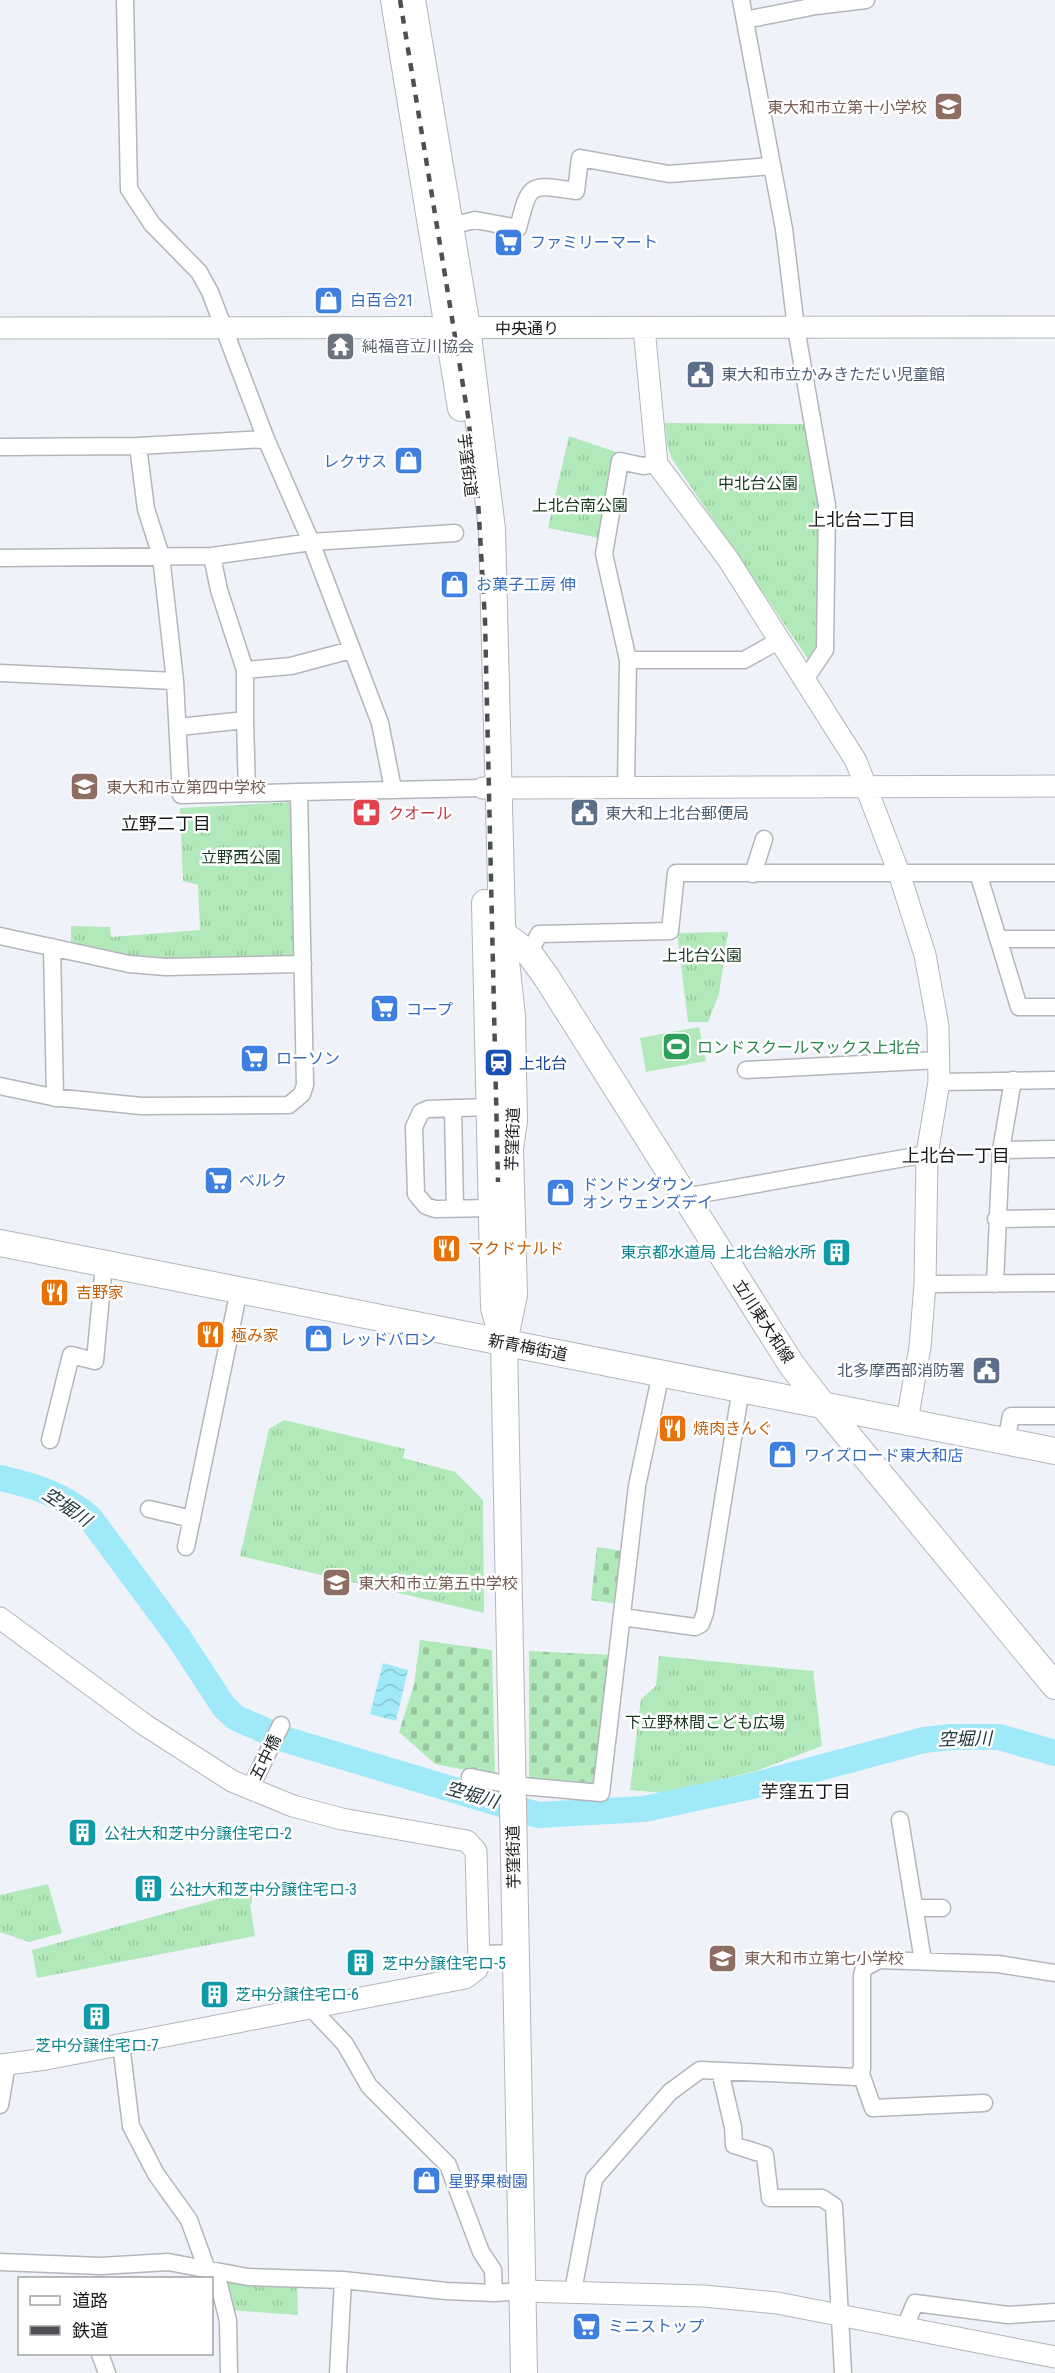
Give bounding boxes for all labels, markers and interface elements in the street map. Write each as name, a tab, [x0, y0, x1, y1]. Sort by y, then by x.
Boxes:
school or university icon: 東大和市立第十小学校	[932, 91, 964, 123]
place label: 東大和市立第十小学校	[767, 98, 927, 117]
supermarket icon: ファミリーマート	[493, 226, 525, 258]
place label: ファミリーマート	[530, 233, 658, 252]
shop icon: 白百合21	[313, 284, 345, 316]
place label: 白百合21	[350, 291, 414, 310]
street label: 中央通り	[495, 319, 559, 338]
temple icon: 純福音立川協会	[325, 330, 357, 362]
place label: 純福音立川協会	[362, 337, 474, 356]
public building icon: 東大和市立かみきただい児童館	[684, 358, 716, 390]
place label: 東大和市立かみきただい児童館	[721, 365, 945, 384]
street label: 芋窪街道	[454, 432, 481, 498]
shop icon: レクサス	[392, 445, 424, 477]
place label: レクサス	[323, 452, 387, 471]
park label: 中北台公園	[718, 474, 798, 493]
park label: 上北台南公園	[532, 496, 628, 515]
district label: 上北台二丁目	[808, 509, 916, 530]
shop icon: お菓子工房 伸	[439, 568, 471, 600]
place label: お菓子工房 伸	[476, 575, 576, 594]
school or university icon: 東大和市立第四中学校	[69, 771, 101, 803]
place label: 東大和市立第四中学校	[106, 778, 266, 797]
pharmacy icon: クオール	[351, 797, 383, 829]
public building icon: 東大和上北台郵便局	[568, 797, 600, 829]
place label: クオール	[388, 804, 452, 823]
place label: 東大和上北台郵便局	[605, 804, 749, 823]
district label: 立野二丁目	[121, 813, 211, 834]
park label: 立野西公園	[201, 848, 281, 867]
park label: 上北台公園	[662, 946, 742, 965]
supermarket icon: コープ	[369, 993, 401, 1025]
place label: コープ	[406, 1000, 453, 1019]
sports icon: ロンドスクールマックス上北台	[660, 1031, 692, 1063]
place label: ロンドスクールマックス上北台	[697, 1038, 921, 1057]
supermarket icon: ローソン	[239, 1042, 271, 1074]
station icon: 上北台	[482, 1047, 514, 1079]
place label: ローソン	[276, 1049, 340, 1068]
place label: 上北台	[519, 1054, 567, 1073]
street label: 芋窪街道	[502, 1107, 523, 1171]
district label: 上北台一丁目	[902, 1145, 1010, 1166]
supermarket icon: ベルク	[202, 1164, 234, 1196]
place label: ベルク	[239, 1171, 287, 1190]
place label: ドンドンダウン オン ウェンズデイ	[582, 1175, 713, 1212]
shop icon: ドンドンダウン オン ウェンズデイ	[545, 1177, 577, 1209]
restaurant icon: マクドナルド	[431, 1232, 463, 1264]
building icon: 東京都水道局 上北台給水所	[821, 1236, 853, 1268]
place label: マクドナルド	[468, 1239, 564, 1258]
place label: 東京都水道局 上北台給水所	[620, 1243, 816, 1262]
restaurant icon: 吉野家	[39, 1276, 71, 1308]
street label: 立川東大和線	[729, 1276, 798, 1367]
place label: 吉野家	[76, 1283, 124, 1302]
restaurant icon: 極み家	[194, 1319, 226, 1351]
shop icon: レッドバロン	[303, 1323, 335, 1355]
place label: 極み家	[231, 1326, 279, 1345]
place label: レッドバロン	[340, 1330, 436, 1349]
street label: 新青梅街道	[487, 1331, 569, 1364]
public building icon: 北多摩西部消防署	[970, 1354, 1002, 1386]
place label: 北多摩西部消防署	[837, 1361, 965, 1380]
restaurant icon: 焼肉きんぐ	[656, 1412, 688, 1444]
place label: 焼肉きんぐ	[693, 1419, 773, 1438]
shop icon: ワイズロード東大和店	[767, 1439, 799, 1471]
place label: ワイズロード東大和店	[804, 1446, 964, 1465]
water label: 空堀川	[39, 1483, 97, 1532]
school or university icon: 東大和市立第五中学校	[321, 1567, 353, 1599]
place label: 東大和市立第五中学校	[358, 1574, 518, 1593]
park label: 下立野林間こども広場	[625, 1713, 785, 1732]
water label: 空堀川	[938, 1727, 994, 1749]
street label: 五中橋	[246, 1731, 285, 1783]
water label: 空堀川	[443, 1777, 503, 1813]
district label: 芋窪五丁目	[761, 1781, 851, 1802]
building icon: 公社大和芝中分譲住宅ロ-2	[67, 1817, 99, 1849]
place label: 公社大和芝中分譲住宅ロ-2	[104, 1824, 292, 1843]
street label: 芋窪街道	[503, 1825, 524, 1889]
building icon: 公社大和芝中分譲住宅ロ-3	[132, 1873, 164, 1905]
place label: 公社大和芝中分譲住宅ロ-3	[169, 1880, 357, 1899]
school or university icon: 東大和市立第七小学校	[707, 1942, 739, 1974]
building icon: 芝中分譲住宅ロ-5	[345, 1947, 377, 1979]
place label: 東大和市立第七小学校	[744, 1949, 904, 1968]
place label: 芝中分譲住宅ロ-5	[382, 1954, 506, 1973]
building icon: 芝中分譲住宅ロ-6	[198, 1978, 230, 2010]
place label: 芝中分譲住宅ロ-6	[235, 1985, 359, 2004]
building icon: 芝中分譲住宅ロ-7	[81, 2001, 113, 2033]
place label: 芝中分譲住宅ロ-7	[35, 2036, 159, 2055]
shop icon: 星野果樹園	[411, 2165, 443, 2197]
place label: 星野果樹園	[448, 2172, 528, 2191]
legend	[18, 2277, 213, 2355]
text: 道路	[72, 2290, 108, 2311]
supermarket icon: ミニストップ	[571, 2310, 603, 2342]
place label: ミニストップ	[608, 2317, 704, 2336]
text: 鉄道	[72, 2320, 108, 2341]

